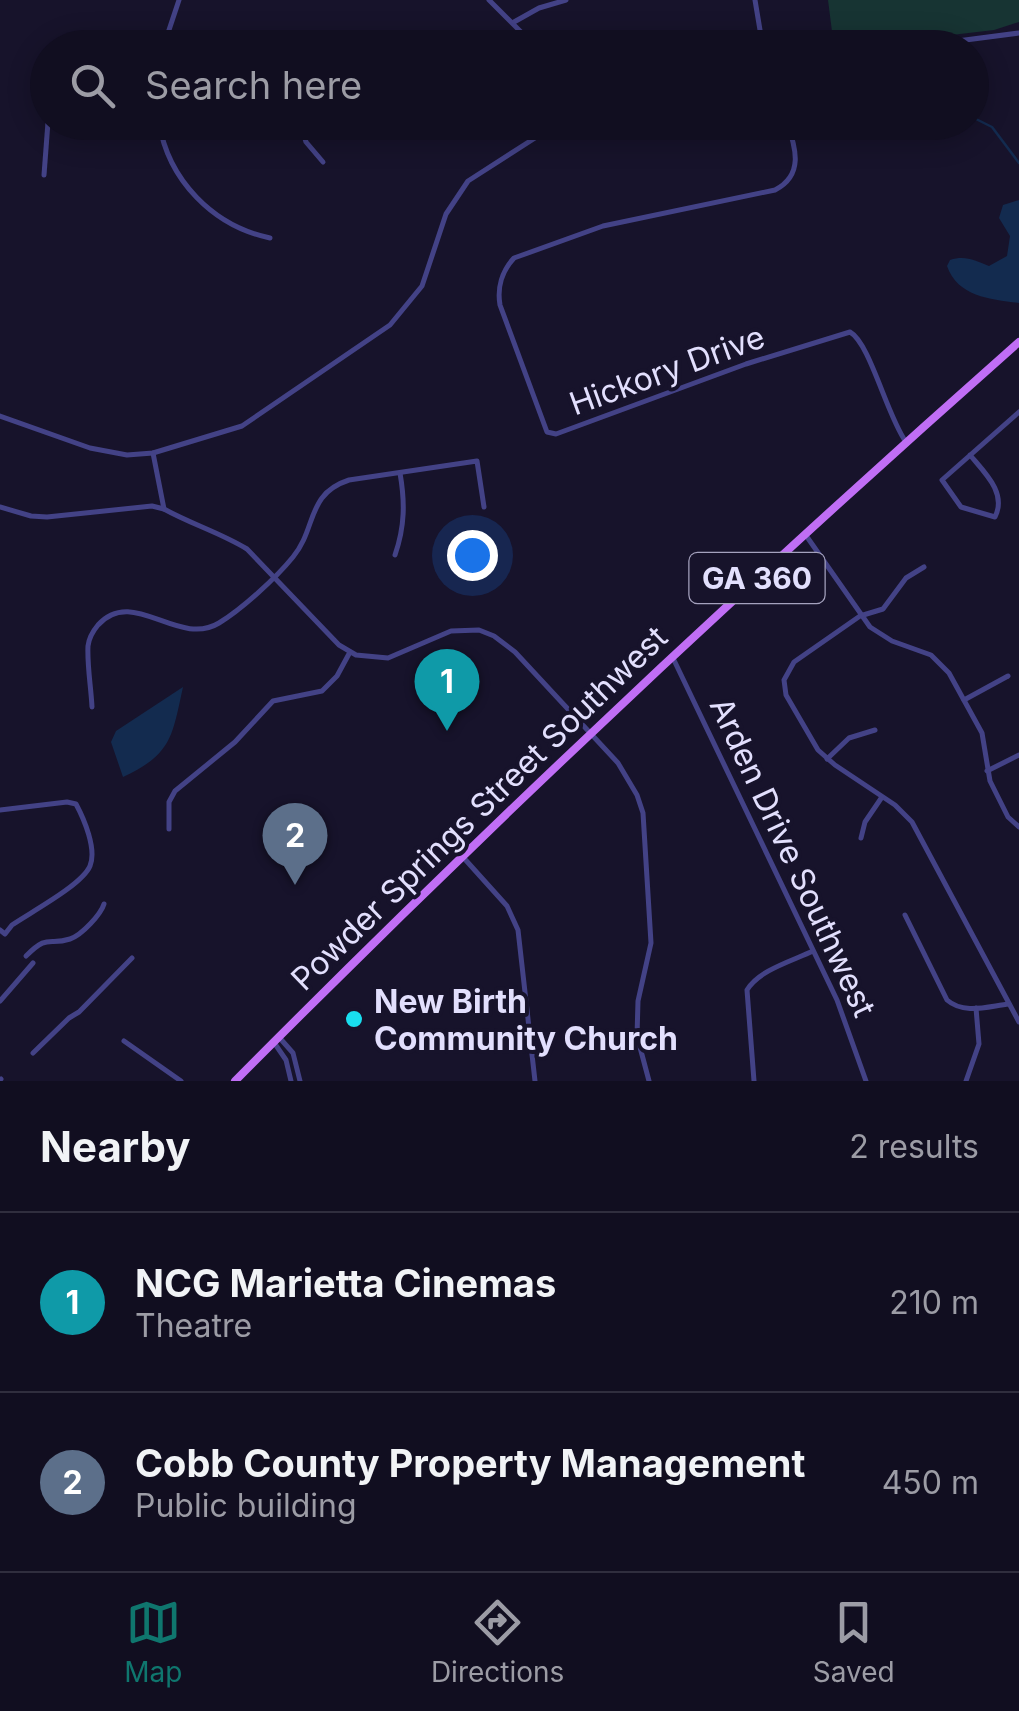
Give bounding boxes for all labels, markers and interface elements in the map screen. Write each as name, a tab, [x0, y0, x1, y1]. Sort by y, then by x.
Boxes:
search box	[30, 30, 989, 140]
icon: search	[65, 58, 120, 113]
text: Search here	[145, 62, 362, 108]
street label: Hickory Drive	[564, 317, 770, 423]
your location	[447, 530, 498, 581]
road number: GA 360	[690, 553, 824, 603]
street label: Powder Springs Street Southwest	[283, 618, 675, 998]
pin: 1	[414, 648, 480, 731]
street label: Arden Drive Southwest	[702, 691, 884, 1023]
pin: 2	[262, 802, 328, 885]
place label: New Birth Community Church	[374, 982, 678, 1058]
marker: New Birth Community Church	[343, 1008, 365, 1030]
text: Nearby	[40, 1121, 191, 1172]
text: 2 results	[849, 1127, 979, 1166]
text: NCG Marietta Cinemas	[135, 1260, 556, 1306]
text: 1	[66, 1283, 79, 1322]
text: 210 m	[889, 1283, 979, 1322]
text: Theatre	[135, 1306, 252, 1345]
text: Cobb County Property Management	[135, 1440, 805, 1486]
text: 2	[62, 1463, 83, 1502]
text: 450 m	[882, 1463, 979, 1502]
text: Public building	[135, 1486, 357, 1525]
tab: Map	[124, 1595, 182, 1689]
tab: Directions	[431, 1595, 564, 1689]
tab: Saved	[813, 1595, 895, 1689]

